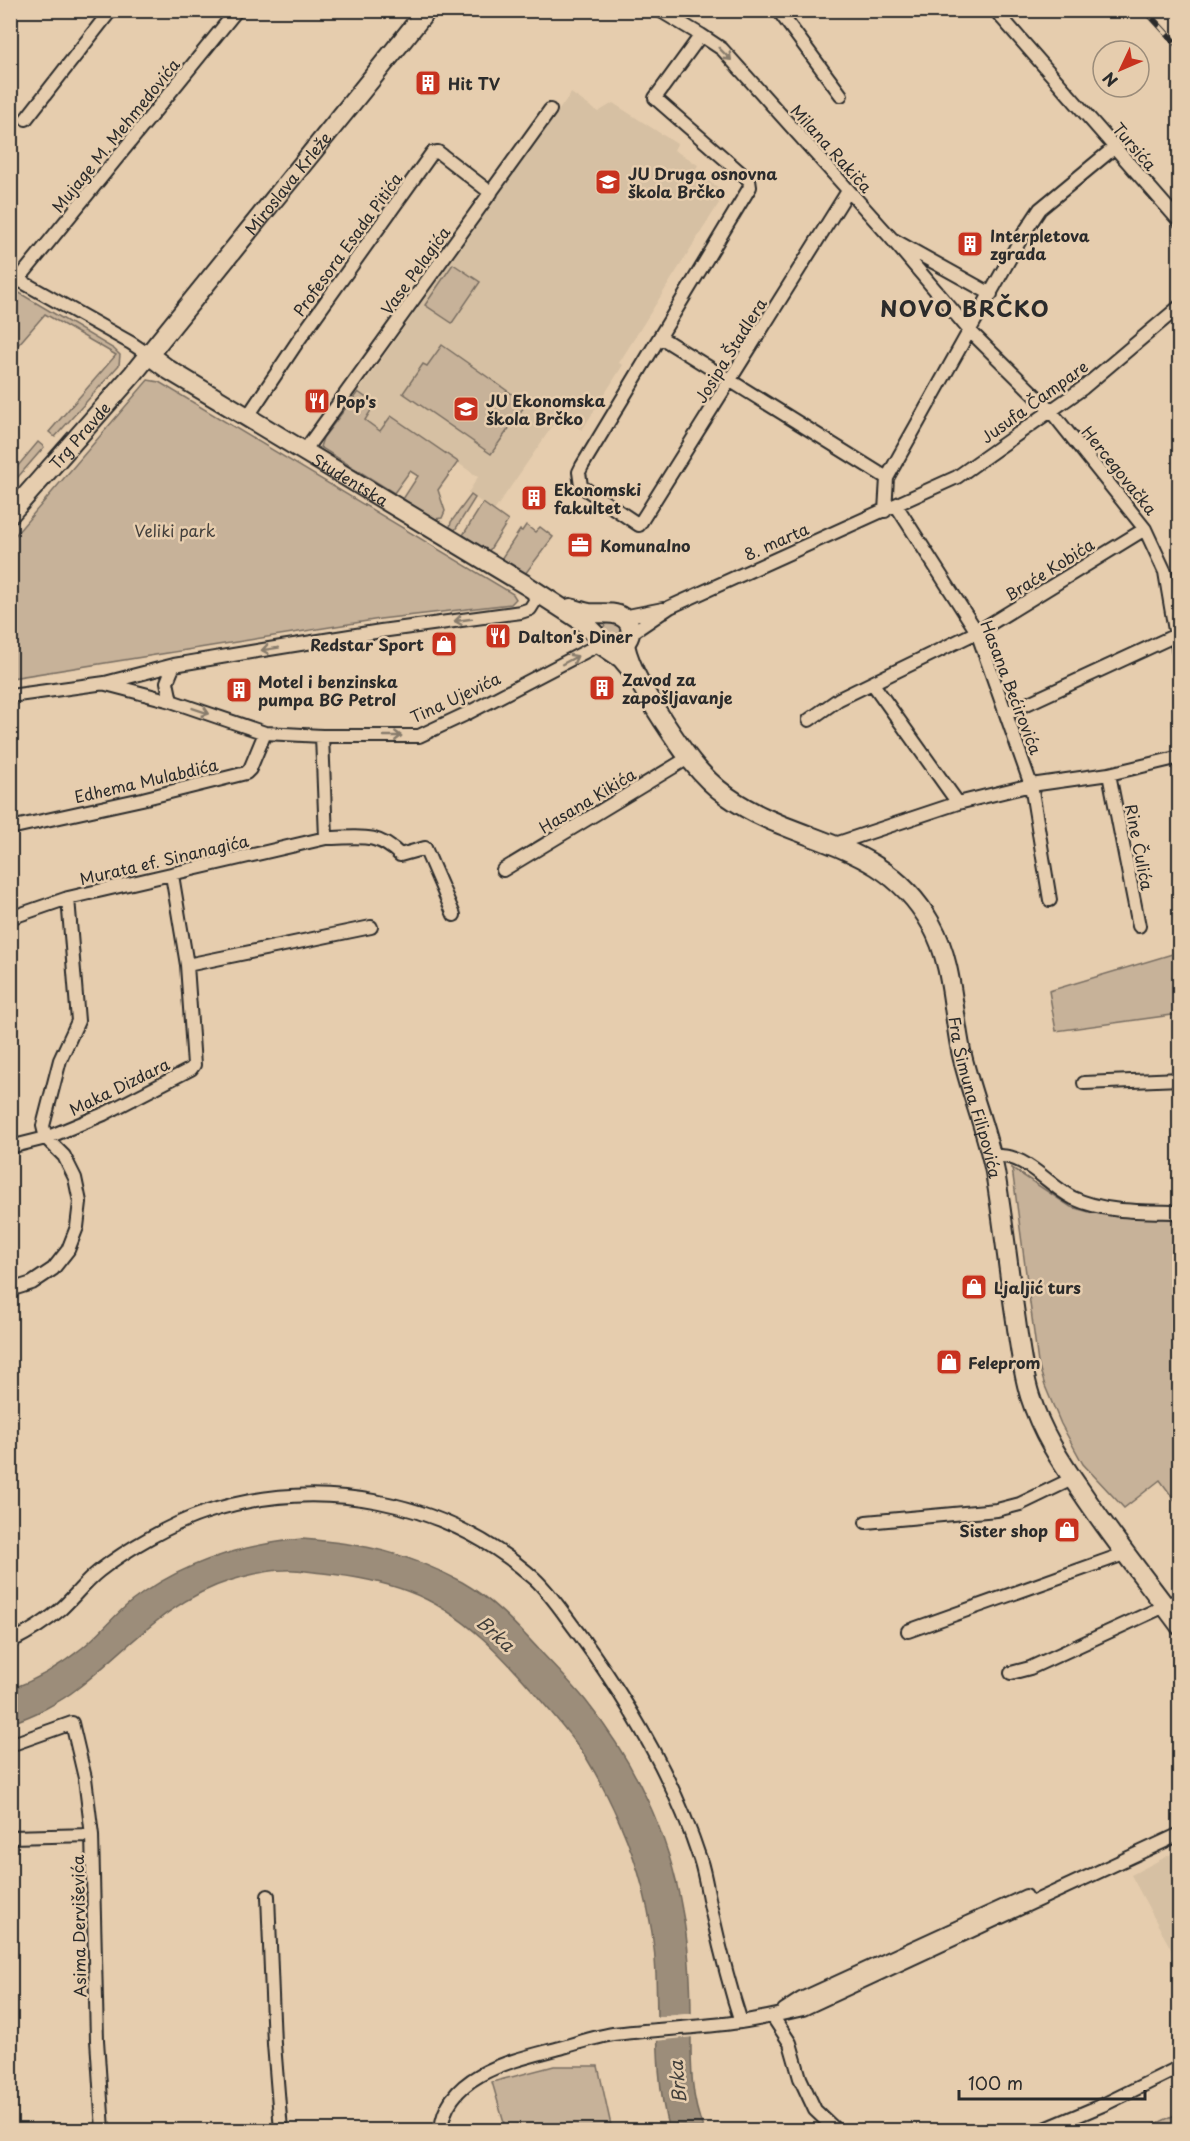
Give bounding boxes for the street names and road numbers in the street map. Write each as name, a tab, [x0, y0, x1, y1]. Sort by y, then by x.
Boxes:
street label: Mujage M. Mehmedovića	[45, 53, 185, 217]
street label: Milana Rakiča	[786, 98, 878, 198]
street label: Tursića	[1107, 117, 1163, 175]
street label: Miroslava Krleže	[238, 126, 336, 240]
street label: Profesora Esada Pitića	[287, 167, 407, 321]
street label: Vase Pelagića	[375, 221, 455, 319]
street label: Josipa Štadlera	[688, 293, 772, 407]
street label: Jusufa Čampare	[975, 354, 1093, 448]
street label: Trg Pravde	[43, 396, 116, 474]
street label: Hercegovačka	[1077, 420, 1163, 520]
street label: Studentska	[308, 447, 393, 512]
street label: 8. marta	[740, 516, 812, 566]
street label: Braće Kobića	[1000, 532, 1098, 606]
street label: Hasana Bećirovića	[975, 616, 1049, 758]
street label: Tina Ujevića	[406, 666, 504, 728]
street label: Edhema Mulabdića	[72, 752, 220, 808]
street label: Hasana Kikića	[534, 762, 640, 838]
street label: Rine Čulića	[1120, 802, 1160, 892]
street label: Murata ef. Sinanagića	[77, 828, 252, 890]
street label: Fra Šimuna Filipovića	[943, 1015, 1008, 1180]
street label: Maka Dizdara	[65, 1051, 173, 1121]
street label: Asima Derviševića	[65, 1854, 91, 1998]

